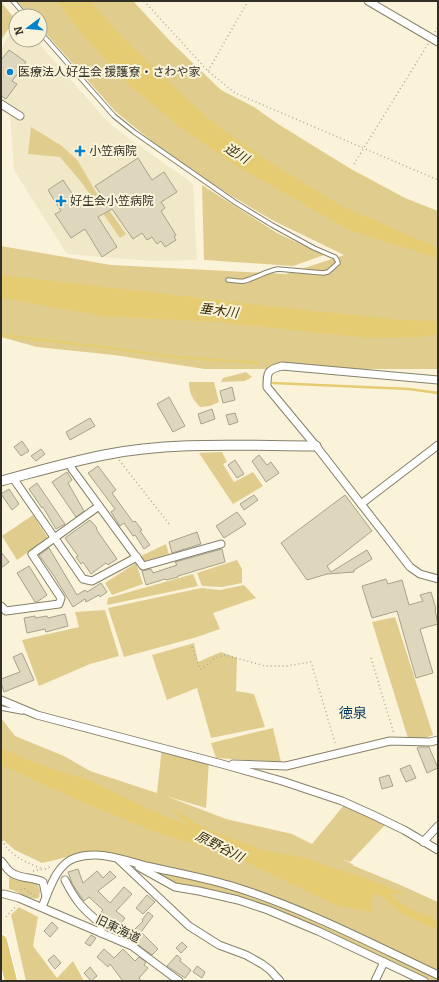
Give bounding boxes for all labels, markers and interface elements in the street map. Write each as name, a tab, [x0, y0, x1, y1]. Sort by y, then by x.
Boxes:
north arrow	[8, 8, 48, 48]
text: N	[11, 24, 26, 36]
place label: 医療法人好生会 援護寮・さわや家	[18, 65, 200, 79]
marker: 医療法人好生会 援護寮・さわや家	[5, 67, 15, 77]
water label: 逆川	[222, 140, 253, 168]
place label: 小笠病院	[89, 144, 137, 158]
marker: 小笠病院	[74, 145, 86, 157]
place label: 好生会小笠病院	[70, 194, 154, 208]
marker: 好生会小笠病院	[55, 195, 67, 207]
water label: 垂木川	[199, 301, 241, 321]
district label: 徳泉	[339, 705, 367, 722]
water label: 原野谷川	[193, 828, 248, 866]
street label: 旧東海道	[93, 912, 143, 946]

